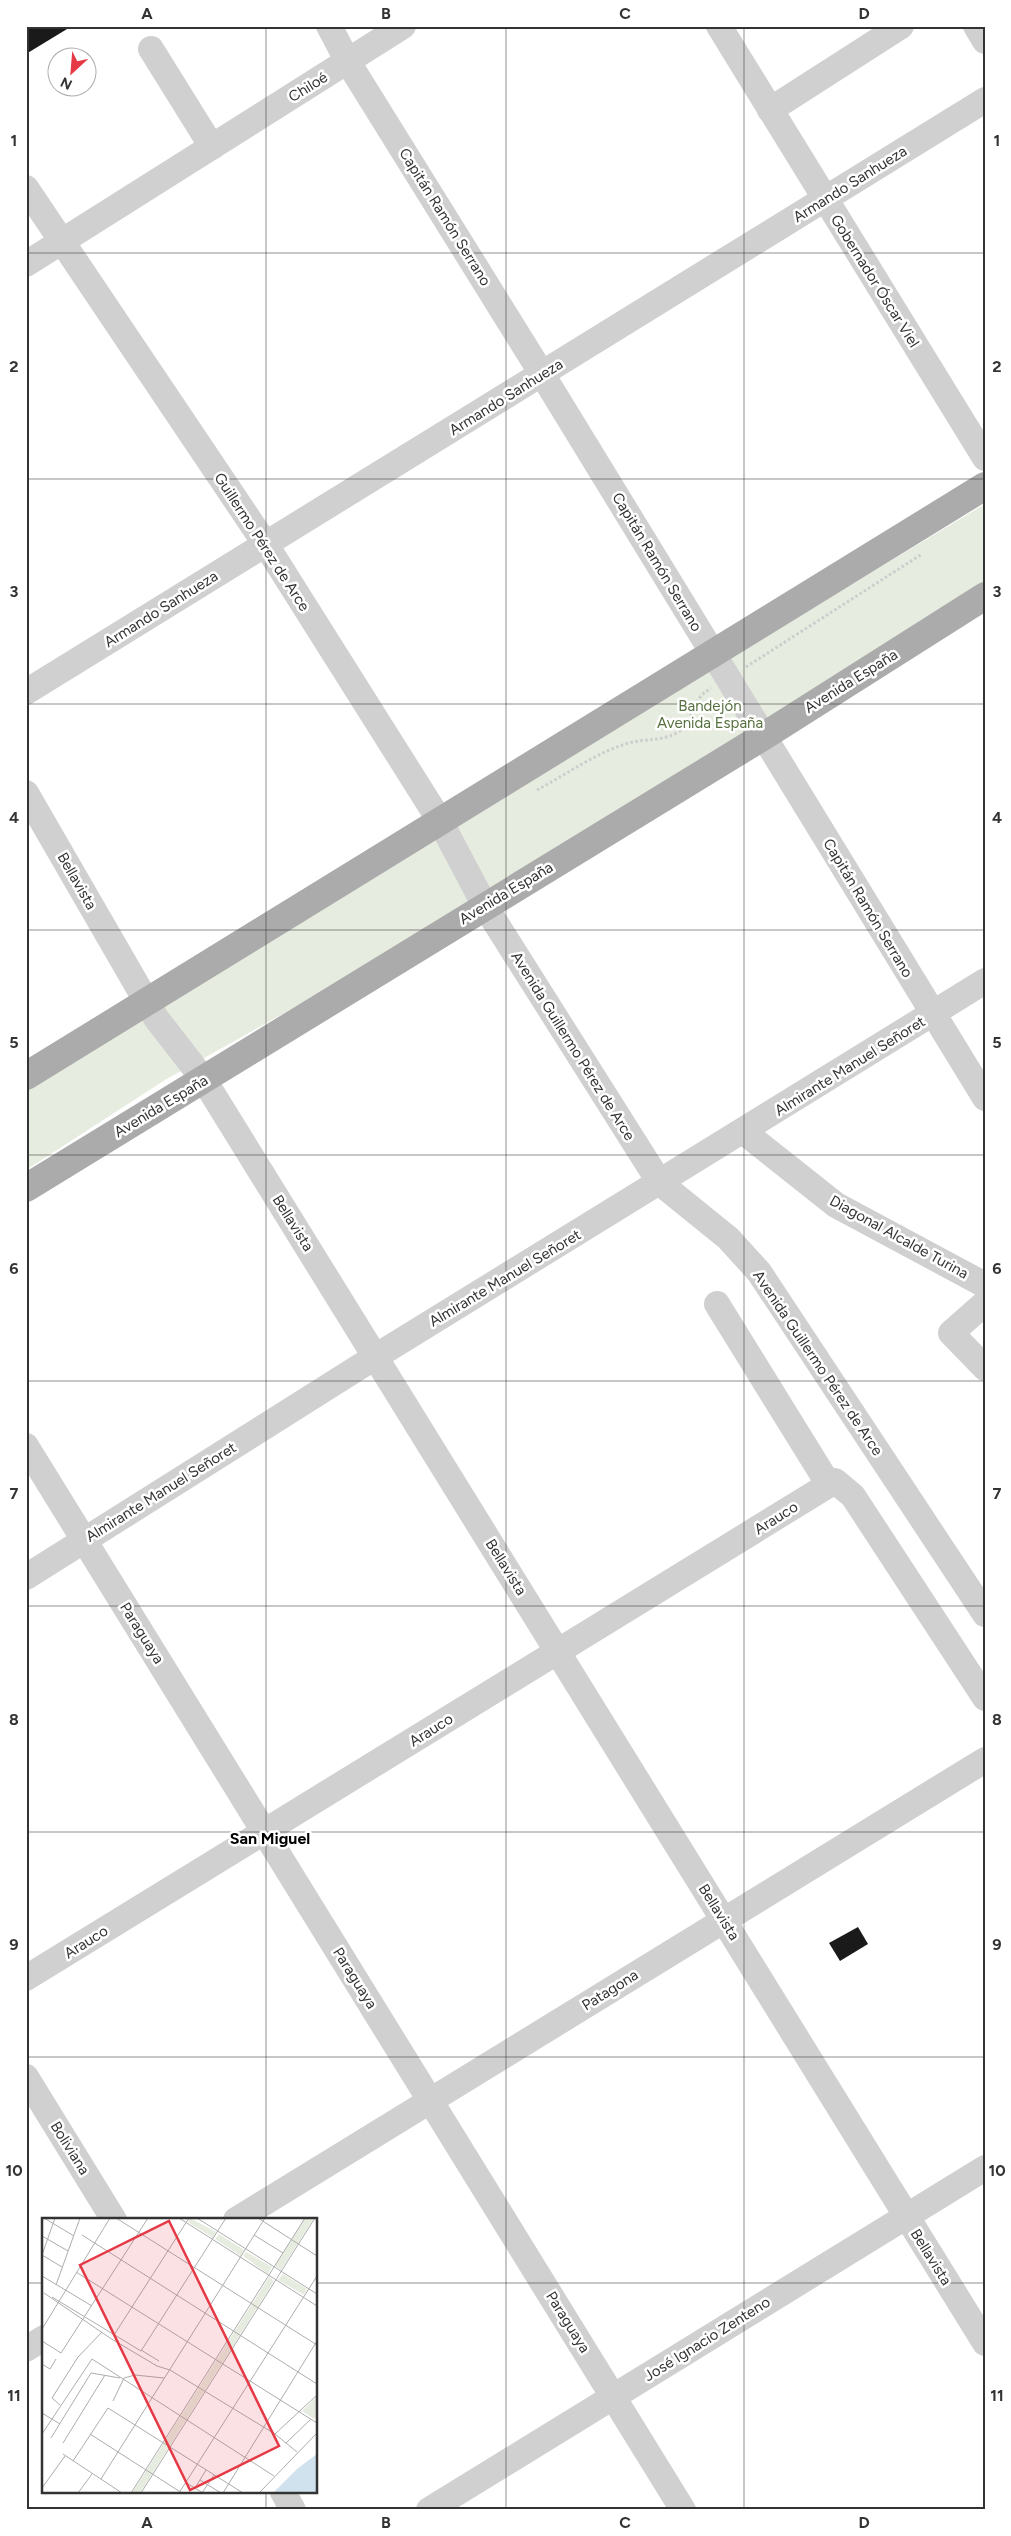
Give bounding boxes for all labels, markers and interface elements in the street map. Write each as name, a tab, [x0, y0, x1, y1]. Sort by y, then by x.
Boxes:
text: A	[141, 4, 153, 23]
text: B	[381, 4, 391, 23]
text: C	[619, 4, 631, 23]
text: D	[858, 4, 870, 23]
north arrow	[48, 48, 98, 98]
street label: Chiloé	[285, 68, 331, 106]
text: N	[58, 73, 75, 93]
text: 1	[11, 131, 17, 150]
text: 1	[994, 131, 1000, 150]
street label: Armando Sanhueza	[790, 142, 910, 226]
street label: Capitán Ramón Serrano	[395, 145, 495, 289]
street label: Gobernador Óscar Viel	[827, 211, 923, 351]
street label: Armando Sanhueza	[446, 355, 566, 439]
text: 2	[9, 357, 19, 376]
text: 2	[992, 357, 1002, 376]
street label: Guillermo Pérez de Arce	[210, 469, 314, 615]
street label: Capitán Ramón Serrano	[608, 489, 706, 635]
street label: Armando Sanhueza	[101, 567, 221, 651]
text: 3	[10, 582, 19, 601]
text: 3	[993, 582, 1002, 601]
street label: Avenida España	[801, 645, 901, 717]
park label: Bandejón Avenida España	[657, 697, 763, 732]
text: 4	[9, 808, 19, 827]
text: 4	[992, 808, 1002, 827]
street label: Capitán Ramón Serrano	[819, 835, 917, 981]
street label: Bellavista	[53, 849, 101, 913]
street label: Avenida España	[456, 858, 556, 928]
street label: Avenida Guillermo Pérez de Arce	[507, 948, 639, 1144]
street label: Almirante Manuel Señoret	[771, 1012, 929, 1120]
text: 5	[9, 1033, 19, 1052]
text: 5	[992, 1033, 1002, 1052]
street label: Avenida España	[111, 1071, 211, 1141]
street label: Bellavista	[269, 1191, 317, 1255]
street label: Diagonal Alcalde Turina	[827, 1191, 971, 1283]
street label: Almirante Manuel Señoret	[426, 1225, 584, 1331]
text: 6	[9, 1259, 19, 1278]
text: 6	[992, 1259, 1002, 1278]
street label: Avenida Guillermo Pérez de Arce	[749, 1267, 887, 1459]
street label: Almirante Manuel Señoret	[82, 1438, 240, 1546]
text: 7	[10, 1484, 19, 1503]
text: 7	[993, 1484, 1002, 1503]
street label: Arauco	[751, 1497, 801, 1538]
street label: Bellavista	[482, 1535, 530, 1599]
street label: Paraguaya	[116, 1599, 168, 1667]
street label: Arauco	[406, 1709, 456, 1750]
text: 8	[9, 1710, 19, 1729]
text: 8	[992, 1710, 1002, 1729]
district label: San Miguel	[230, 1829, 310, 1848]
street label: Bellavista	[695, 1880, 743, 1944]
street label: Arauco	[61, 1921, 111, 1962]
text: 9	[9, 1935, 19, 1954]
text: 9	[992, 1935, 1002, 1954]
street label: Paraguaya	[329, 1944, 381, 2012]
street label: Patagona	[579, 1966, 641, 2014]
street label: Boliviana	[47, 2118, 93, 2178]
text: 10	[5, 2161, 23, 2180]
text: 10	[988, 2161, 1006, 2180]
inset map	[42, 2218, 318, 2494]
street label: Bellavista	[907, 2225, 955, 2289]
street label: Paraguaya	[542, 2288, 594, 2356]
street label: José Ignacio Zenteno	[641, 2293, 774, 2385]
text: 11	[7, 2386, 21, 2405]
text: 11	[990, 2386, 1004, 2405]
text: A	[141, 2513, 153, 2532]
text: B	[381, 2513, 391, 2532]
text: C	[619, 2513, 631, 2532]
text: D	[858, 2513, 870, 2532]

